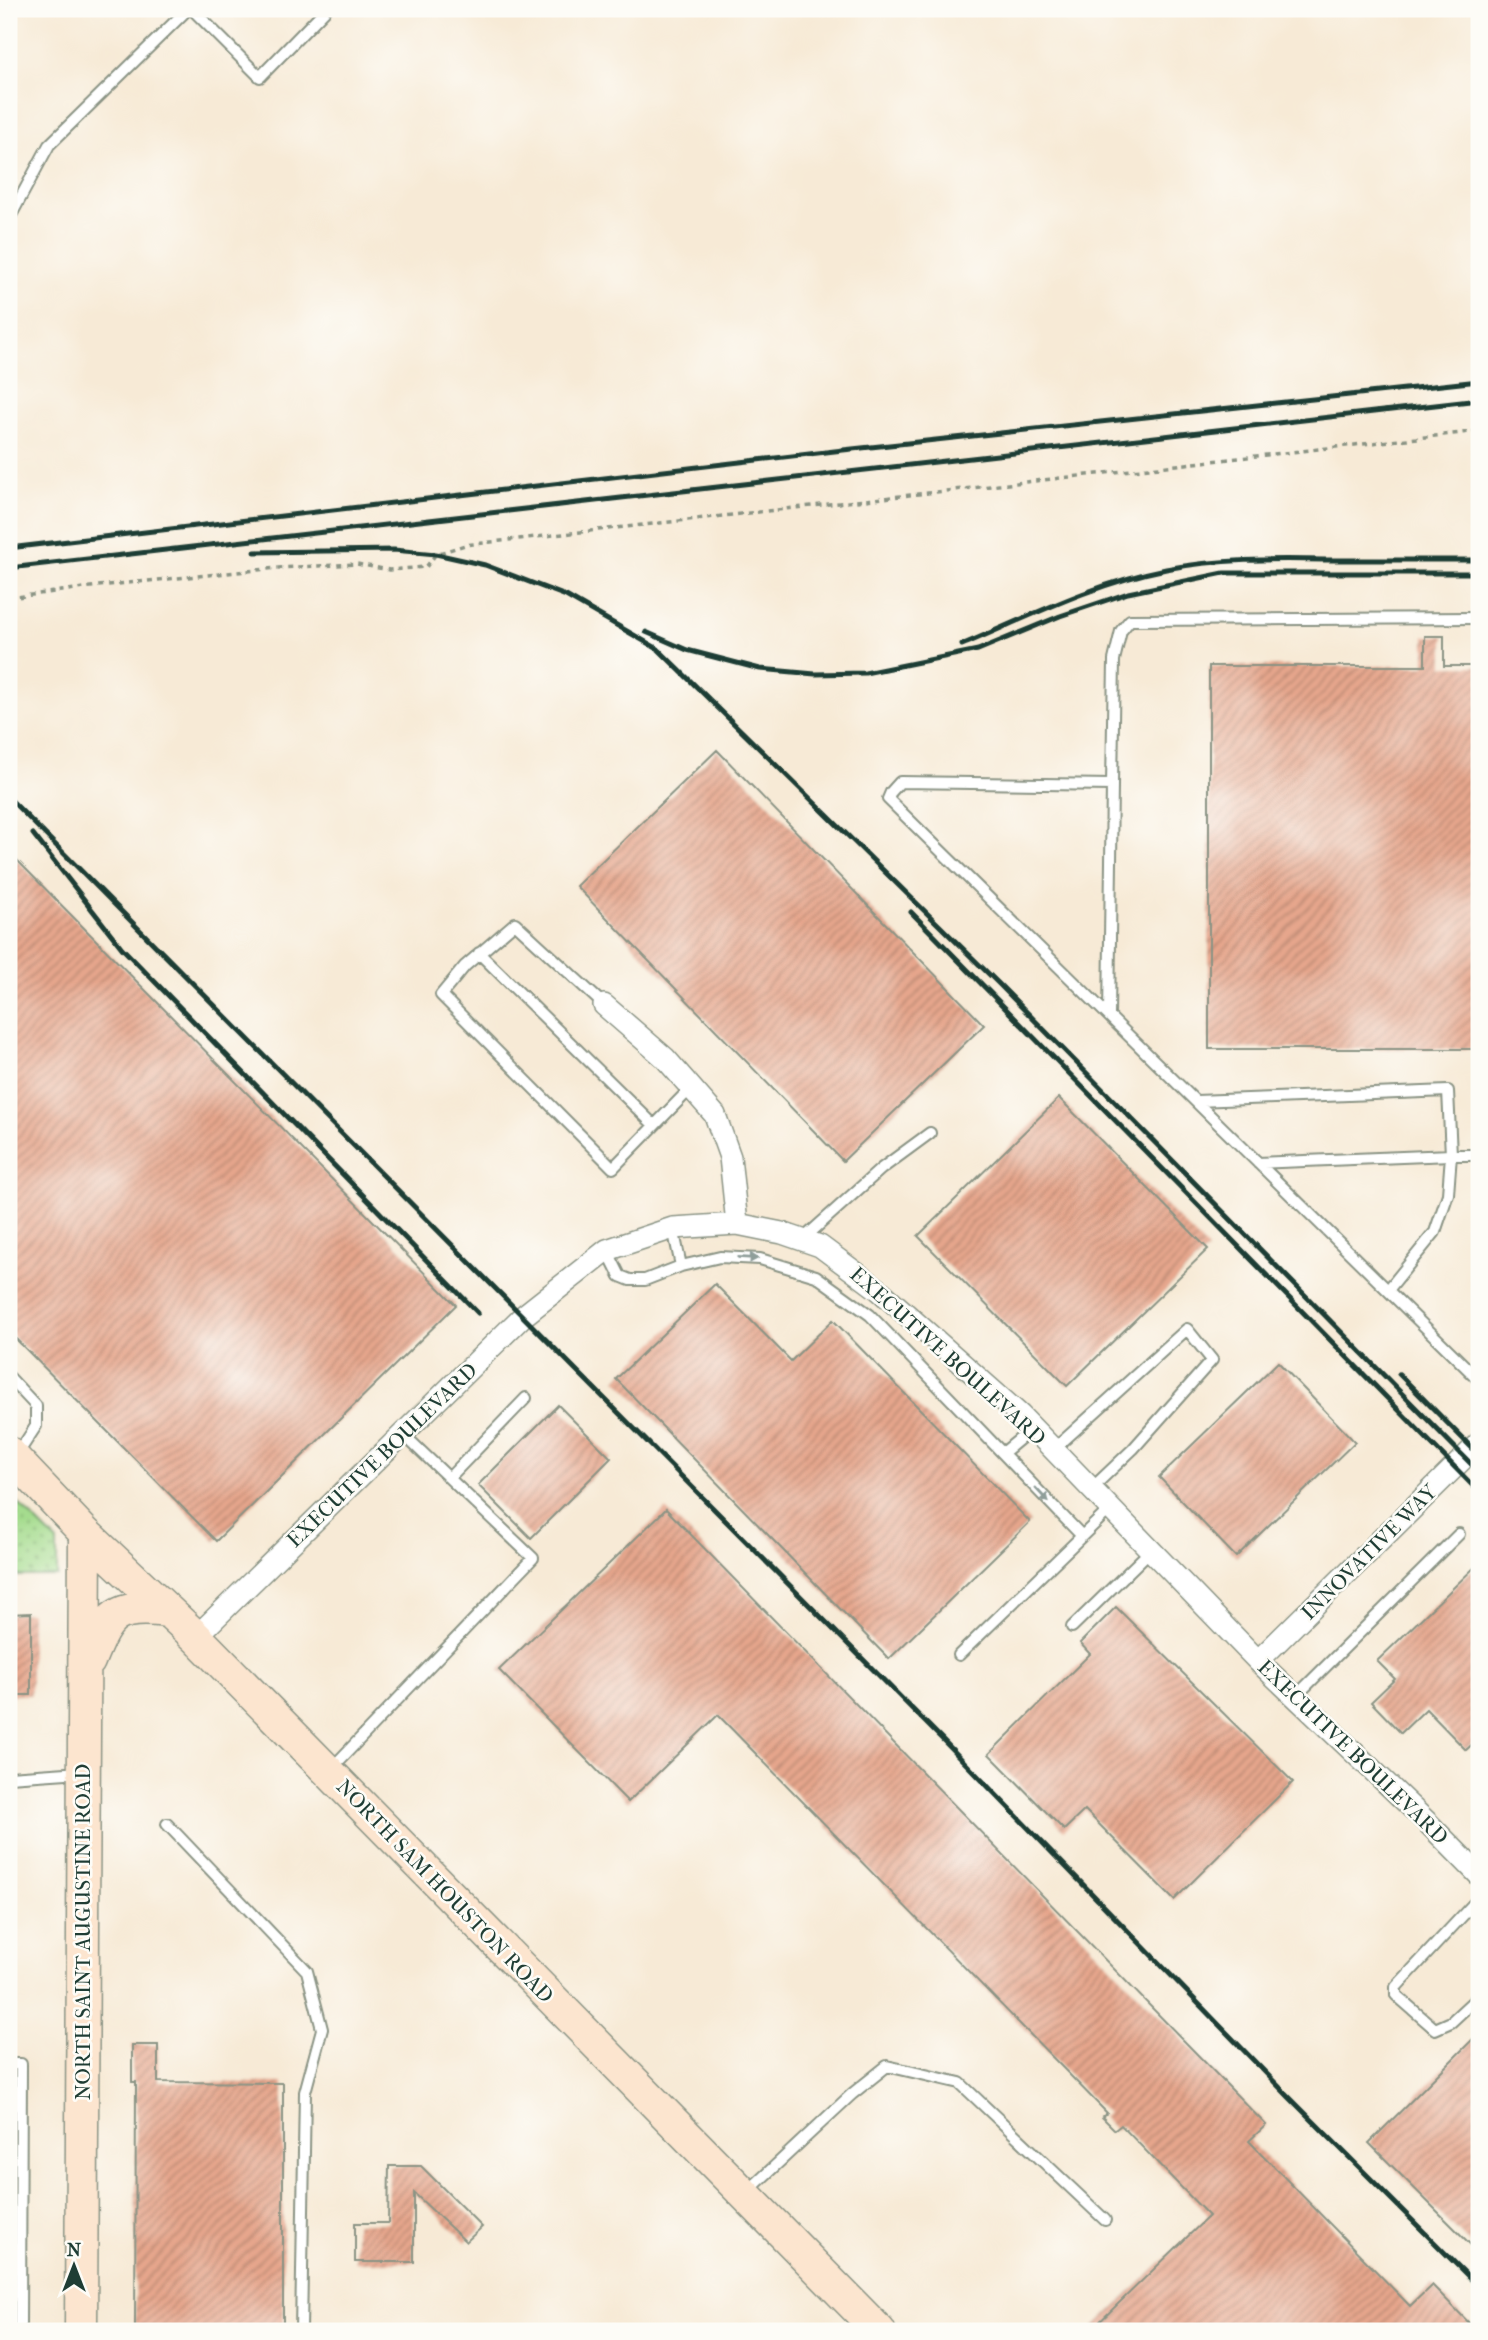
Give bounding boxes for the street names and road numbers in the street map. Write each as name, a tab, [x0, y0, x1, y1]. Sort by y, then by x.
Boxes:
street label: EXECUTIVE BOULEVARD	[845, 1262, 1051, 1450]
street label: EXECUTIVE BOULEVARD	[282, 1358, 482, 1552]
street label: INNOVATIVE WAY	[1296, 1479, 1442, 1625]
street label: EXECUTIVE BOULEVARD	[1253, 1655, 1453, 1849]
street label: NORTH SAINT AUGUSTINE ROAD	[71, 1764, 95, 2100]
street label: NORTH SAM HOUSTON ROAD	[332, 1774, 558, 2008]

